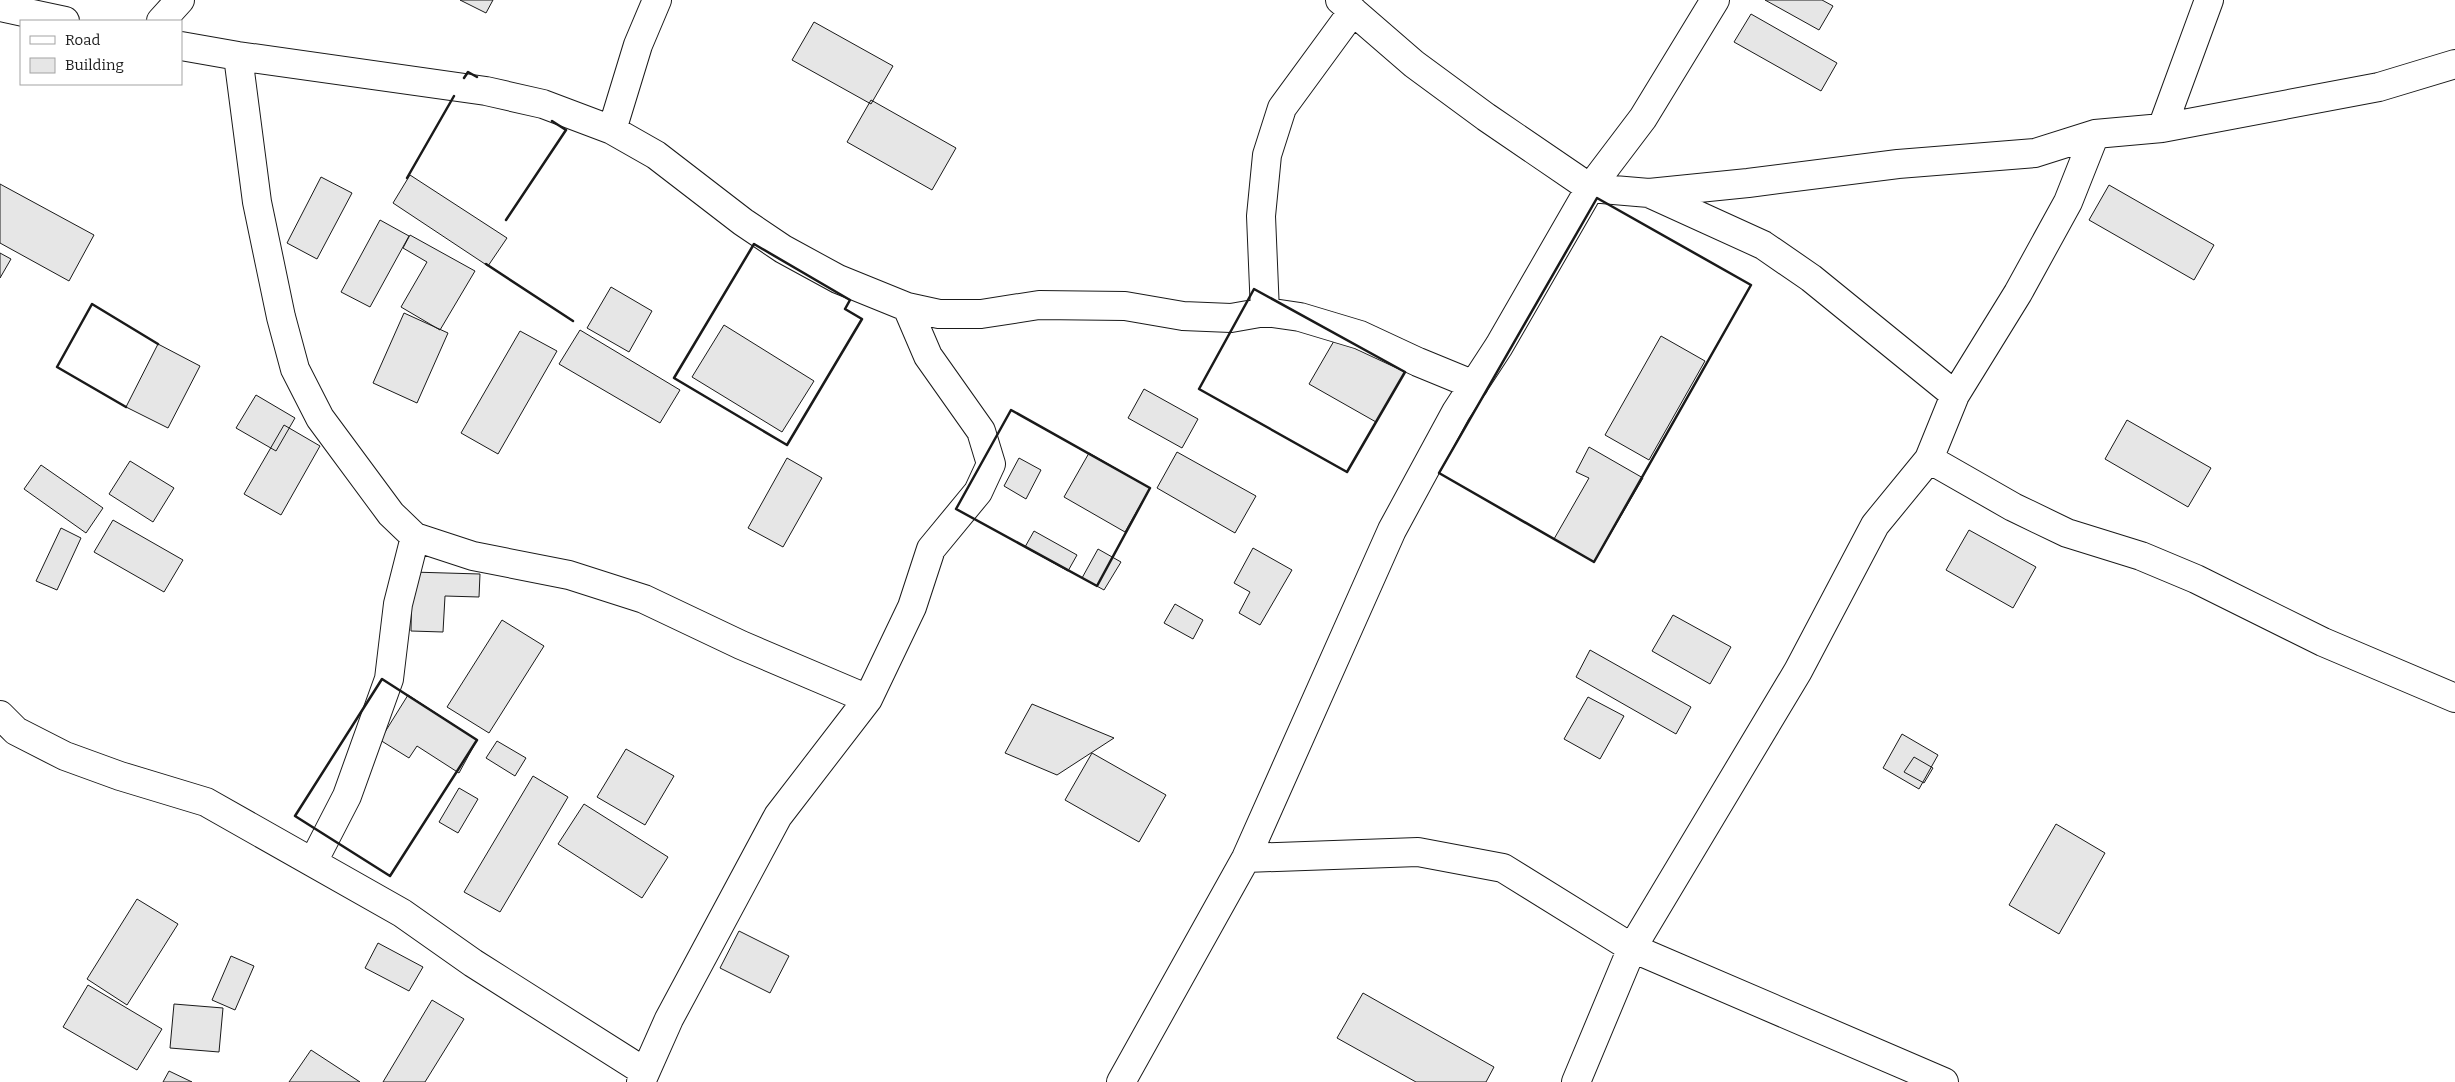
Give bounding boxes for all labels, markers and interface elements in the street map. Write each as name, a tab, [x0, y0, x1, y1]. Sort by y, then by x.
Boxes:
legend	[20, 20, 182, 85]
text: Road	[65, 31, 100, 49]
text: Building	[65, 56, 124, 74]

